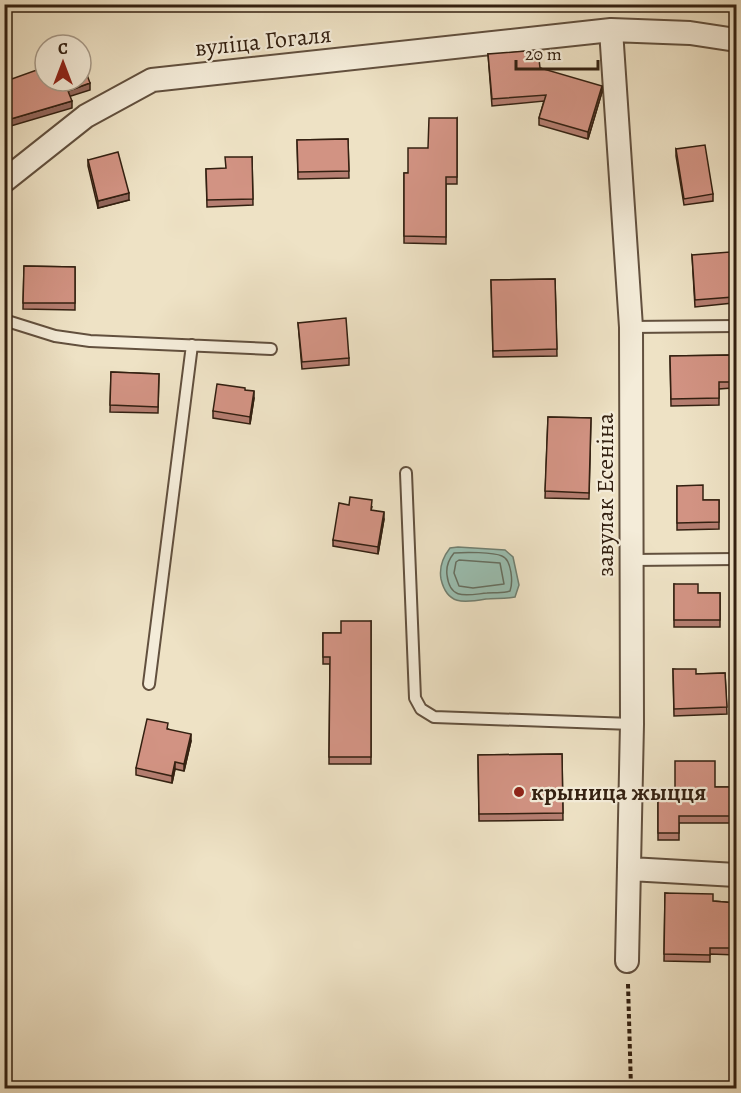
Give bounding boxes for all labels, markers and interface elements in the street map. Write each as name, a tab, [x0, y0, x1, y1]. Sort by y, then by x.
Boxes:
street label: вуліца Гогаля	[193, 18, 333, 64]
north arrow	[33, 33, 93, 93]
scale bar	[516, 33, 598, 71]
text: С	[58, 38, 68, 60]
text: 20 m	[525, 42, 562, 66]
street label: завулак Есеніна	[589, 413, 621, 577]
place label: крыница жыцця	[531, 776, 706, 808]
marker: крыница жыцця	[512, 785, 526, 799]

